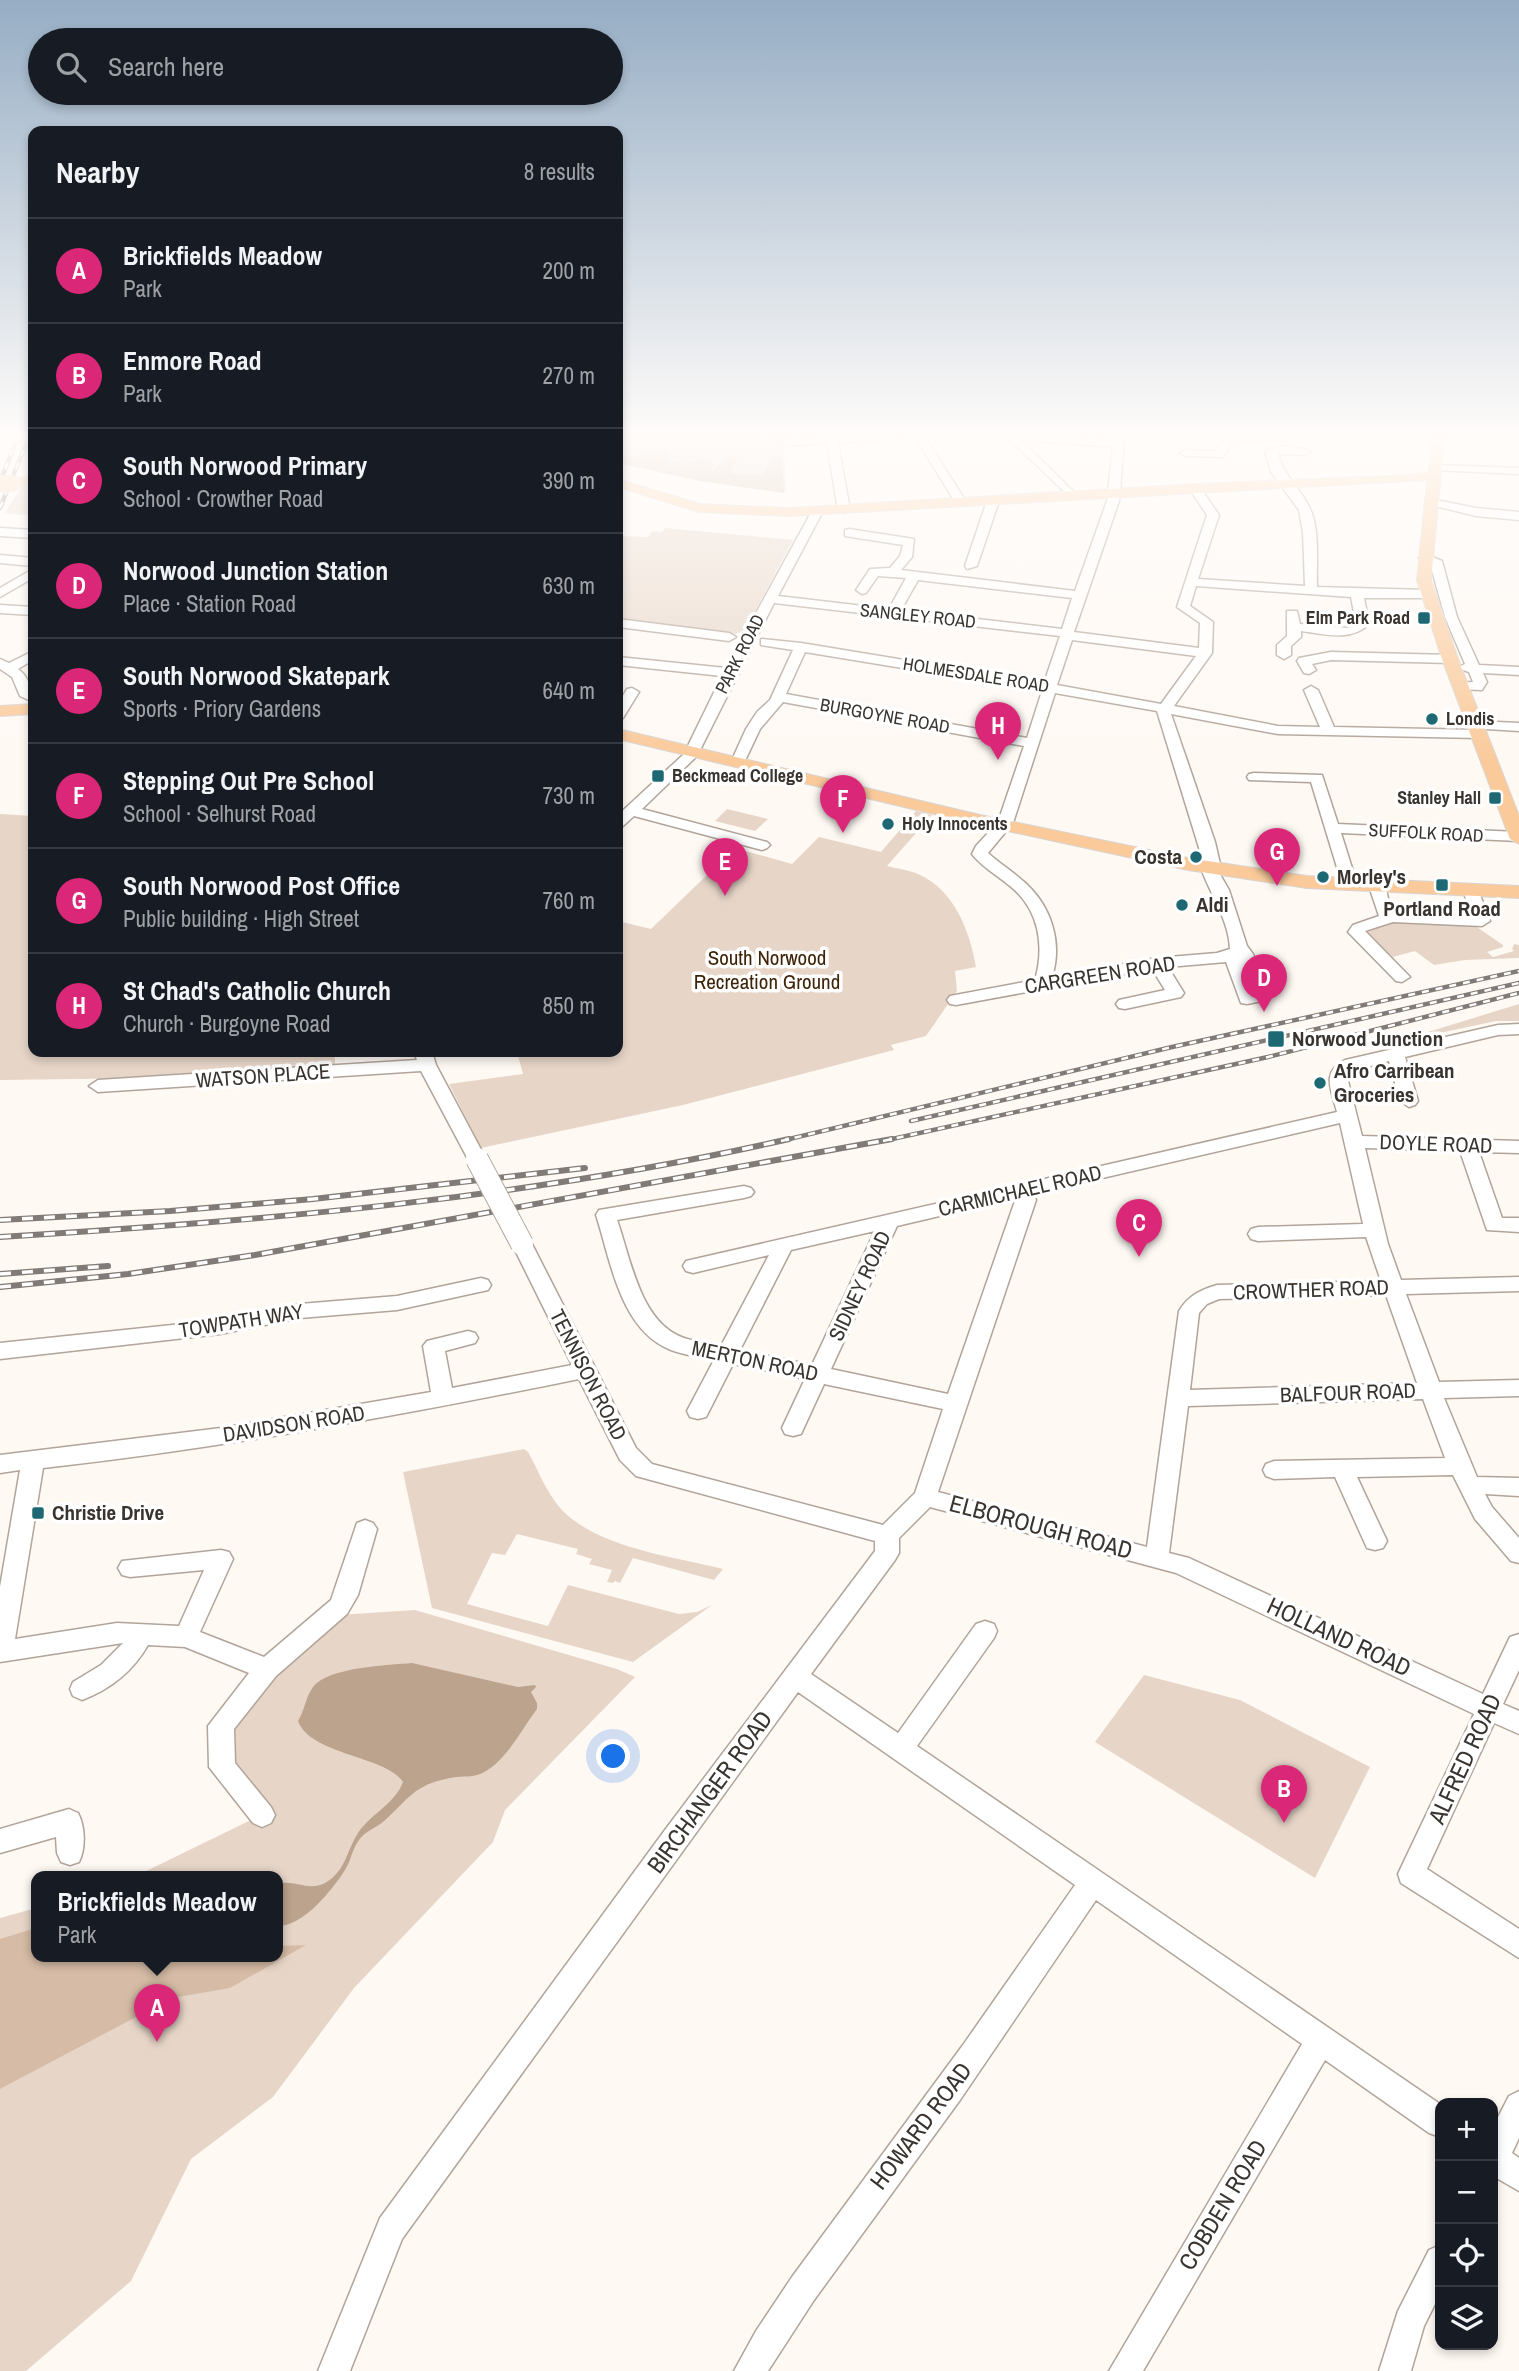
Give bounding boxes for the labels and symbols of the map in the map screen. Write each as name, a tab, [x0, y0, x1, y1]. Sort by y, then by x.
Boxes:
street label: SANGLEY ROAD	[859, 597, 977, 634]
place label: Elm Park Road	[1306, 605, 1410, 630]
street label: PARK ROAD	[709, 610, 770, 698]
marker: Elm Park Road	[1416, 610, 1432, 626]
street label: HOLMESDALE ROAD	[901, 651, 1051, 698]
street label: BURGOYNE ROAD	[818, 692, 952, 739]
pin: H	[975, 702, 1021, 760]
place label: Londis	[1446, 706, 1494, 731]
marker: Londis	[1424, 711, 1440, 727]
place label: Beckmead College	[672, 763, 803, 788]
marker: Beckmead College	[650, 768, 666, 784]
pin: F	[820, 775, 866, 833]
place label: Stanley Hall	[1397, 785, 1481, 810]
marker: Stanley Hall	[1487, 790, 1503, 806]
place label: Holy Innocents	[902, 811, 1008, 836]
marker: Holy Innocents	[880, 816, 896, 832]
street label: SUFFOLK ROAD	[1368, 817, 1484, 848]
pin: G	[1254, 828, 1300, 886]
pin: E	[702, 838, 748, 896]
place label: Costa	[1134, 842, 1182, 871]
marker: Costa	[1188, 849, 1204, 865]
place label: Morley's	[1337, 862, 1406, 891]
marker: Morley's	[1315, 869, 1331, 885]
marker: Portland Road	[1434, 877, 1450, 893]
place label: Aldi	[1196, 890, 1229, 919]
place label: Portland Road	[1383, 894, 1501, 923]
marker: Aldi	[1174, 897, 1190, 913]
park label: South Norwood Recreation Ground	[694, 943, 840, 996]
street label: CARGREEN ROAD	[1023, 948, 1177, 1001]
pin: D	[1241, 954, 1287, 1012]
place label: Norwood Junction	[1292, 1024, 1443, 1053]
marker: Norwood Junction	[1266, 1029, 1286, 1049]
street label: WATSON PLACE	[195, 1056, 331, 1095]
place label: Afro Carribean Groceries	[1334, 1056, 1455, 1109]
marker: Afro Carribean Groceries	[1312, 1075, 1328, 1091]
street label: DOYLE ROAD	[1379, 1127, 1493, 1160]
street label: CARMICHAEL ROAD	[935, 1158, 1104, 1223]
pin: C	[1116, 1199, 1162, 1257]
street label: SIDNEY ROAD	[821, 1226, 898, 1346]
street label: CROWTHER ROAD	[1233, 1272, 1389, 1307]
street label: TOWPATH WAY	[177, 1296, 306, 1345]
street label: TENNISON ROAD	[543, 1304, 634, 1445]
street label: MERTON ROAD	[689, 1333, 821, 1388]
street label: BALFOUR ROAD	[1280, 1376, 1416, 1409]
street label: DAVIDSON ROAD	[221, 1398, 367, 1449]
street label: ELBOROUGH ROAD	[946, 1486, 1136, 1566]
place label: Christie Drive	[52, 1498, 164, 1527]
marker: Christie Drive	[30, 1505, 46, 1521]
street label: HOLLAND ROAD	[1262, 1589, 1417, 1683]
street label: ALFRED ROAD	[1420, 1688, 1508, 1830]
street label: BIRCHANGER ROAD	[639, 1704, 779, 1879]
your location	[596, 1739, 630, 1773]
pin: B	[1261, 1765, 1307, 1823]
pin: A	[134, 1984, 180, 2042]
street label: HOWARD ROAD	[862, 2055, 978, 2195]
street label: COBDEN ROAD	[1171, 2133, 1274, 2276]

